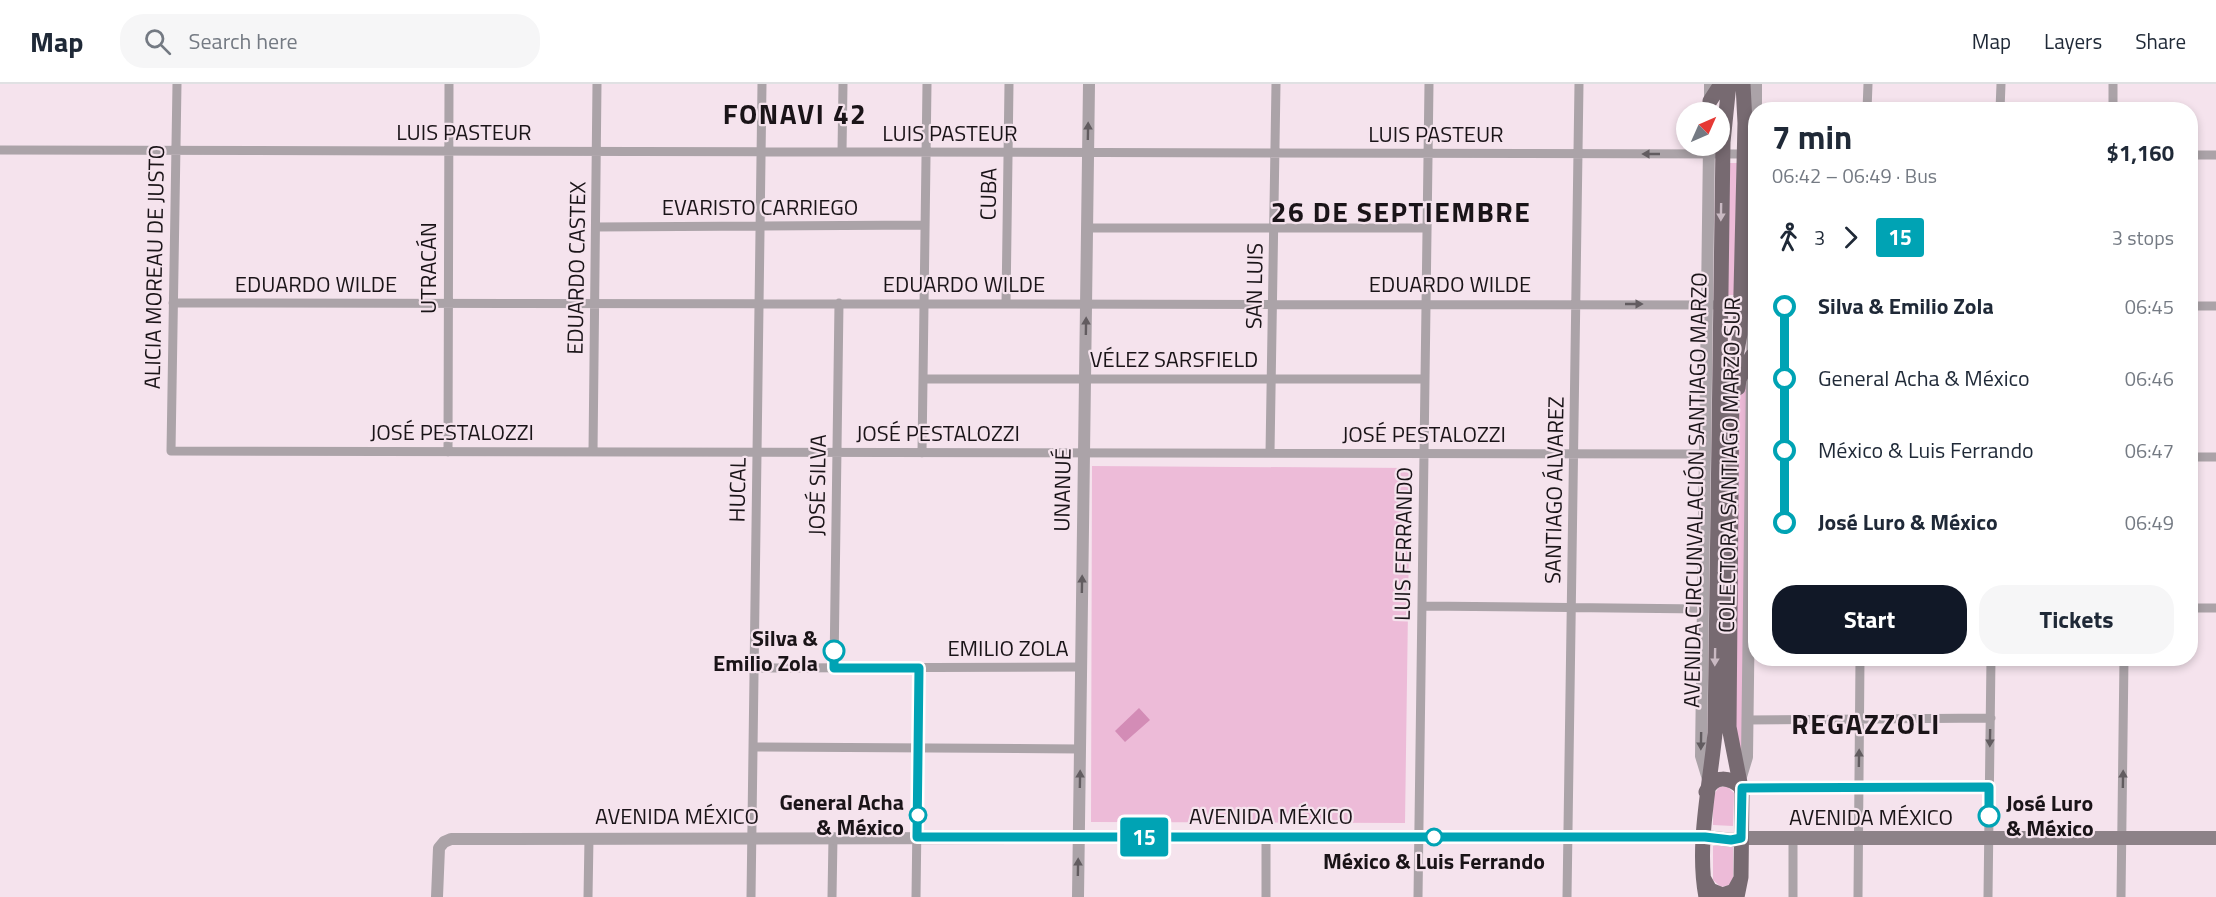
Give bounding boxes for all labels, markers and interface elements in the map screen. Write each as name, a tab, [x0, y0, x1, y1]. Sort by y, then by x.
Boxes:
search box	[120, 14, 540, 68]
text: Map	[30, 20, 84, 63]
text: Search here	[189, 24, 298, 58]
icon: search	[141, 25, 174, 58]
text: Map	[1972, 25, 2011, 57]
text: Layers	[2044, 25, 2102, 57]
text: Share	[2135, 25, 2186, 57]
district label: FONAVI 42	[723, 92, 867, 135]
north arrow	[1676, 102, 1730, 156]
map controls	[1676, 102, 1730, 156]
text: 7 min	[1772, 112, 1852, 162]
street label: LUIS PASTEUR	[396, 115, 532, 149]
street label: LUIS PASTEUR	[882, 116, 1018, 150]
street label: LUIS PASTEUR	[1368, 117, 1504, 151]
one-way arrow	[1083, 121, 1093, 140]
text: $1,160	[2107, 136, 2174, 170]
street label: ALICIA MOREAU DE JUSTO	[135, 145, 173, 389]
one-way arrow	[1641, 149, 1660, 159]
text: 06:42 – 06:49 · Bus	[1772, 160, 1937, 191]
street label: CUBA	[971, 167, 1005, 221]
street label: EDUARDO CASTEX	[557, 181, 595, 355]
street label: EVARISTO CARRIEGO	[662, 190, 858, 224]
district label: 26 DE SEPTIEMBRE	[1271, 190, 1531, 233]
one-way arrow	[1717, 203, 1726, 222]
icon: walk	[1772, 221, 1805, 254]
icon: forward	[1834, 221, 1867, 254]
text: 15	[1888, 221, 1912, 253]
street label: UTRACÁN	[411, 222, 445, 314]
text: 3	[1814, 222, 1825, 253]
text: 3 stops	[2112, 222, 2174, 253]
street label: SAN LUIS	[1236, 243, 1272, 329]
street label: EDUARDO WILDE	[235, 267, 397, 301]
street label: EDUARDO WILDE	[883, 267, 1045, 301]
street label: EDUARDO WILDE	[1369, 267, 1531, 301]
street label: AVENIDA CIRCUNVALACIÓN SANTIAGO MARZO	[1674, 272, 1716, 708]
text: Silva & Emilio Zola	[1818, 289, 1994, 323]
text: 06:45	[2125, 291, 2174, 322]
street label: COLECTORA SANTIAGO MARZO SUR	[1709, 297, 1749, 633]
one-way arrow	[1625, 299, 1644, 309]
one-way arrow	[1081, 316, 1091, 335]
street label: VÉLEZ SARSFIELD	[1090, 342, 1258, 376]
text: General Acha & México	[1818, 361, 2030, 395]
text: 06:46	[2125, 363, 2174, 394]
street label: SANTIAGO ÁLVAREZ	[1535, 396, 1573, 584]
street label: JOSÉ PESTALOZZI	[370, 415, 534, 449]
street label: JOSÉ PESTALOZZI	[856, 416, 1020, 450]
street label: JOSÉ PESTALOZZI	[1342, 417, 1506, 451]
text: México & Luis Ferrando	[1818, 433, 2034, 467]
street label: JOSÉ SILVA	[799, 434, 835, 536]
text: 06:47	[2125, 435, 2174, 466]
street label: UNANUÉ	[1044, 448, 1080, 532]
street label: HUCAL	[719, 457, 755, 523]
street label: LUIS FERRANDO	[1385, 467, 1421, 621]
text: José Luro & México	[1818, 505, 1998, 539]
text: 06:49	[2125, 507, 2174, 538]
one-way arrow	[1077, 574, 1087, 593]
button: Start	[1772, 585, 1967, 654]
button: Tickets	[1979, 585, 2174, 654]
place label: Silva & Emilio Zola	[713, 621, 819, 680]
street label: EMILIO ZOLA	[947, 631, 1069, 665]
marker: Silva & Emilio Zola	[823, 640, 845, 662]
one-way arrow	[1711, 647, 1720, 666]
district label: REGAZZOLI	[1791, 702, 1941, 745]
one-way arrow	[1985, 728, 1995, 747]
one-way arrow	[1696, 731, 1706, 750]
one-way arrow	[1854, 749, 1864, 768]
one-way arrow	[1075, 769, 1084, 788]
one-way arrow	[2118, 770, 2127, 789]
place label: General Acha & México	[779, 785, 904, 844]
place label: José Luro & México	[2006, 786, 2094, 845]
street label: AVENIDA MÉXICO	[595, 799, 759, 833]
street label: AVENIDA MÉXICO	[1189, 799, 1353, 833]
street label: AVENIDA MÉXICO	[1789, 800, 1953, 834]
marker: José Luro & México	[1978, 805, 2000, 827]
marker: General Acha & México	[909, 806, 927, 824]
line badge: 15	[1117, 818, 1171, 856]
text: 15	[1132, 821, 1156, 853]
marker: México & Luis Ferrando	[1425, 828, 1443, 846]
place label: México & Luis Ferrando	[1323, 844, 1545, 878]
one-way arrow	[1074, 858, 1083, 877]

